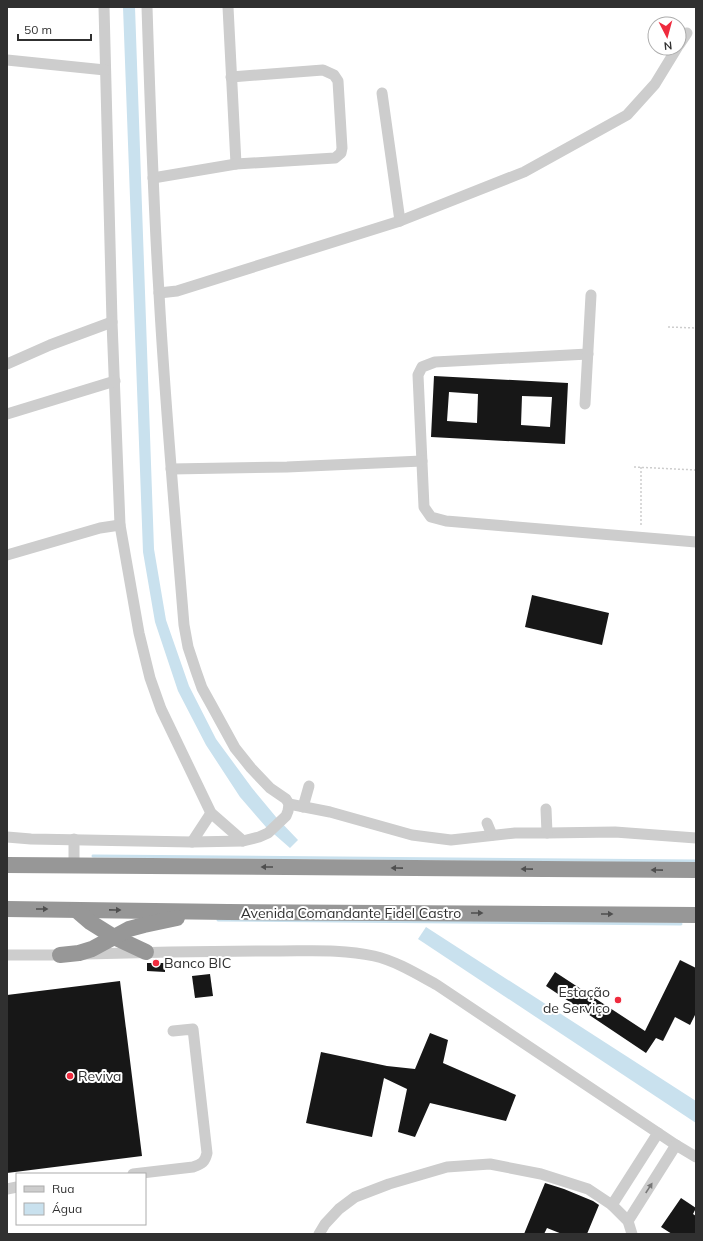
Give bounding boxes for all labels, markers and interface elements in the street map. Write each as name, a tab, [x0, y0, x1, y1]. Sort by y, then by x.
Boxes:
scale bar	[18, 16, 91, 42]
north arrow	[647, 16, 687, 56]
text: 50 m	[24, 22, 52, 37]
text: N	[663, 39, 673, 53]
one-way arrow	[260, 864, 273, 870]
one-way arrow	[391, 864, 403, 871]
one-way arrow	[520, 866, 533, 872]
one-way arrow	[650, 867, 663, 873]
street label: Avenida Comandante Fidel Castro	[241, 904, 461, 922]
one-way arrow	[36, 906, 48, 913]
one-way arrow	[109, 907, 121, 914]
one-way arrow	[471, 910, 484, 916]
one-way arrow	[601, 911, 614, 917]
place label: Banco BIC	[164, 954, 231, 972]
marker: Banco BIC	[151, 958, 161, 968]
place label: Estação de Serviço	[543, 983, 610, 1017]
marker: Estação de Serviço	[613, 995, 623, 1005]
place label: Reviva	[78, 1067, 122, 1085]
marker: Reviva	[65, 1071, 75, 1081]
legend	[16, 1173, 146, 1225]
text: Rua	[52, 1181, 74, 1196]
one-way arrow	[645, 1183, 653, 1193]
text: Água	[52, 1201, 82, 1216]

